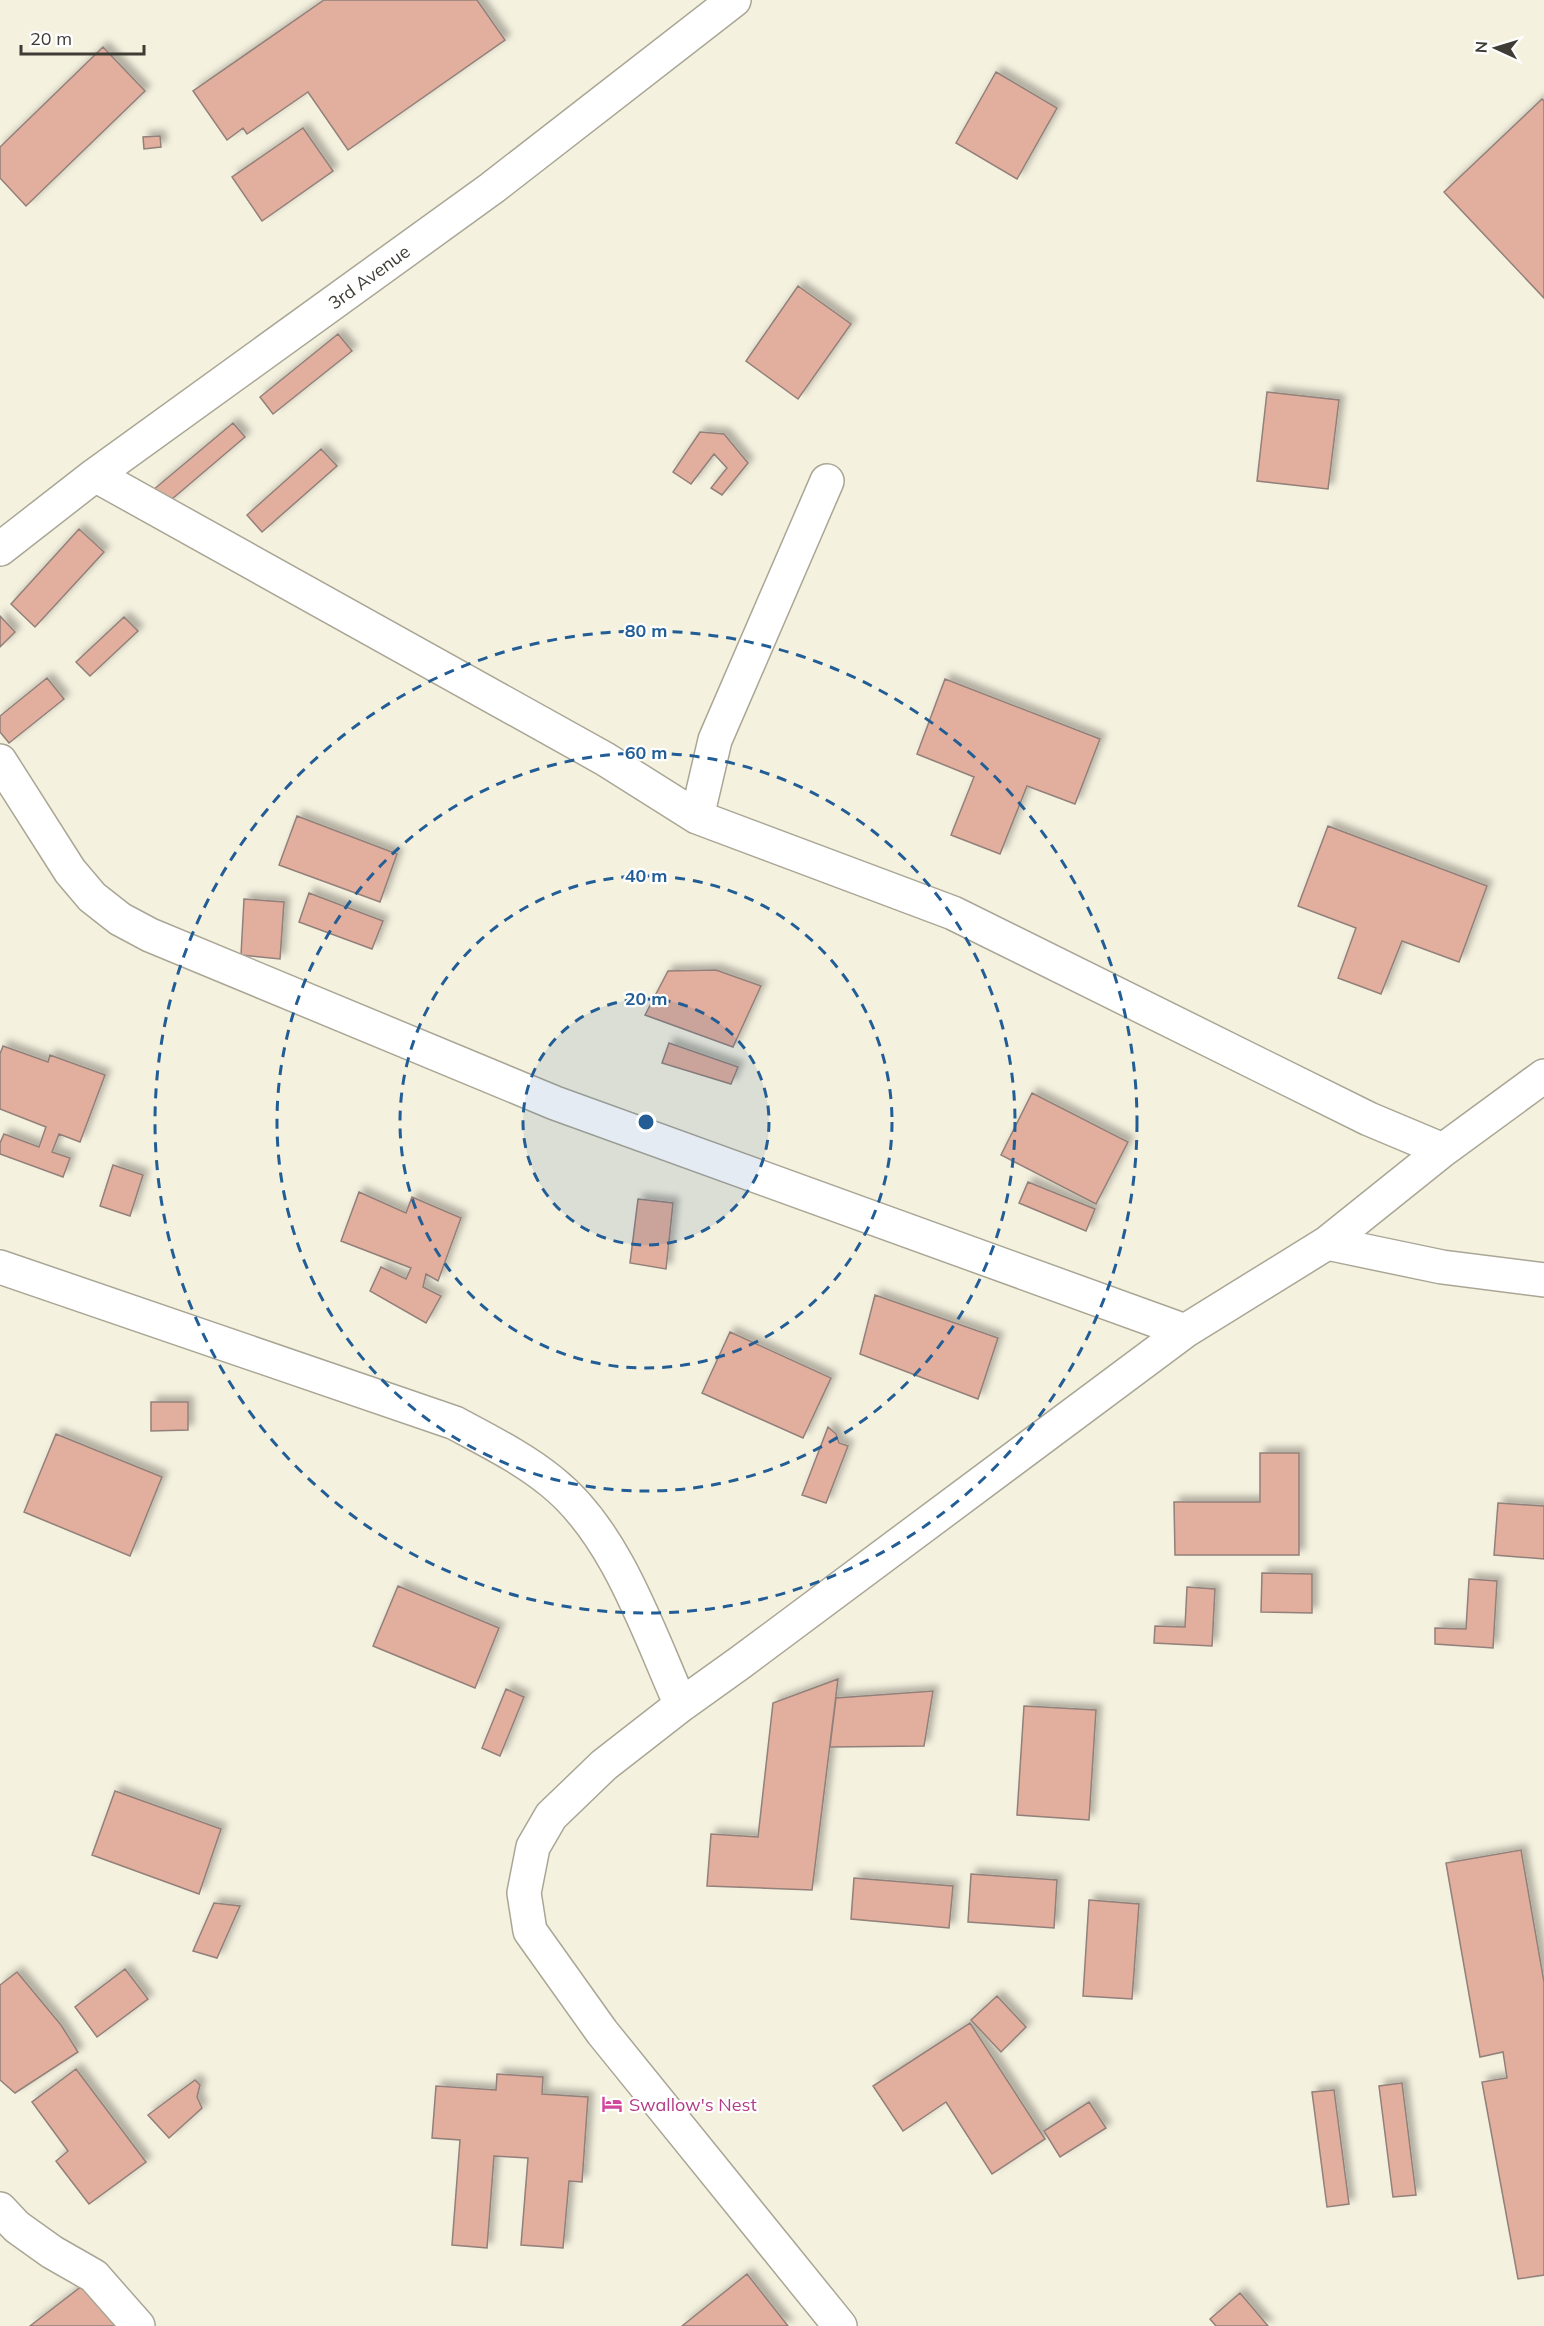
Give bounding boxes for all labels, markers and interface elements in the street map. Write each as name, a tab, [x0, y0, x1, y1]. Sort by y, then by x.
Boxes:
scale bar	[21, 18, 144, 56]
north arrow	[1466, 18, 1526, 78]
text: 20 m	[30, 27, 72, 50]
text: N	[1471, 40, 1491, 54]
street label: 3rd Avenue	[324, 240, 414, 314]
text: 80 m	[625, 619, 667, 642]
text: 60 m	[625, 741, 667, 764]
text: 40 m	[625, 864, 667, 887]
text: 20 m	[625, 987, 667, 1010]
centre of rings	[636, 1112, 656, 1132]
hotel icon: Swallow's Nest	[600, 2092, 624, 2116]
place label: Swallow's Nest	[629, 2093, 757, 2116]

